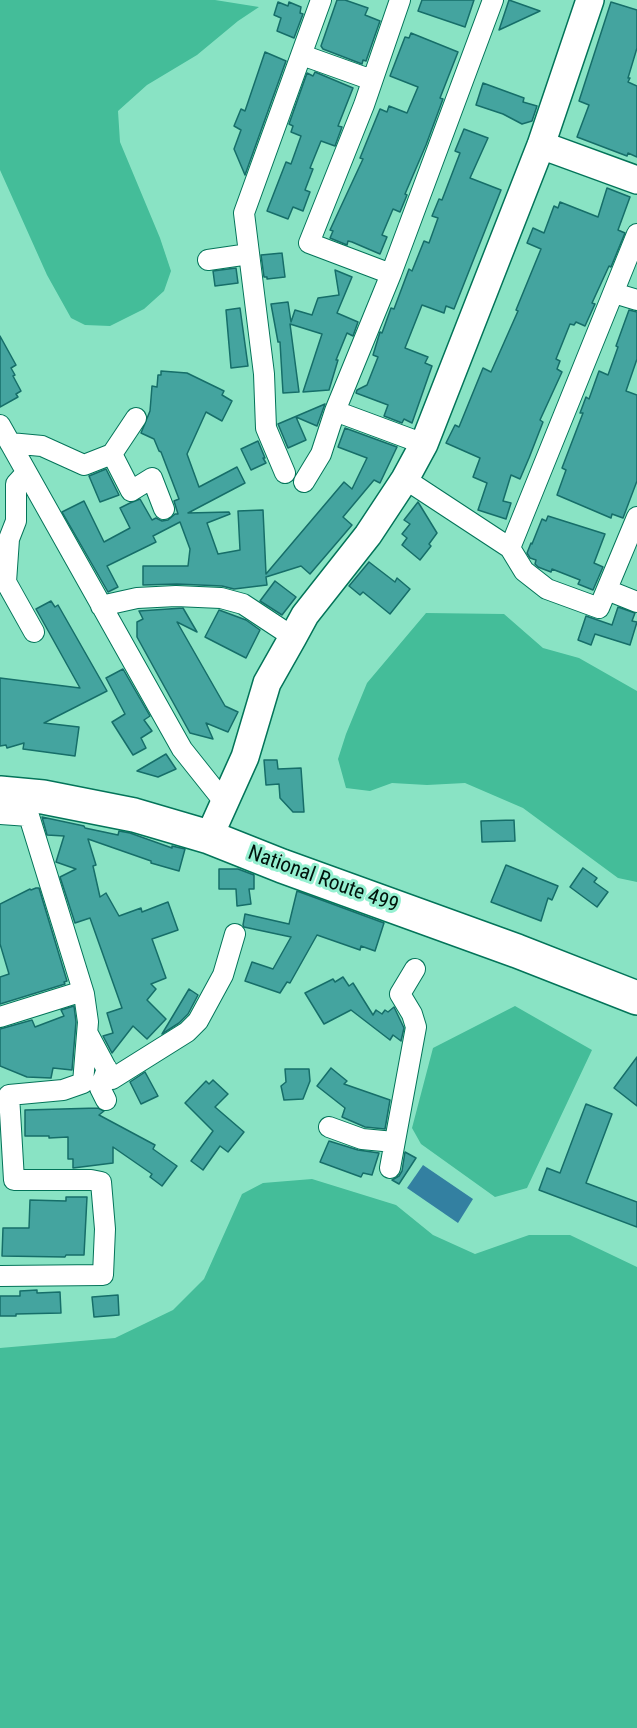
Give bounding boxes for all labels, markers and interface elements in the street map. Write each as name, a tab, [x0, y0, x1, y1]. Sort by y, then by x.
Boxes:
street label: National Route 499	[244, 841, 402, 919]

